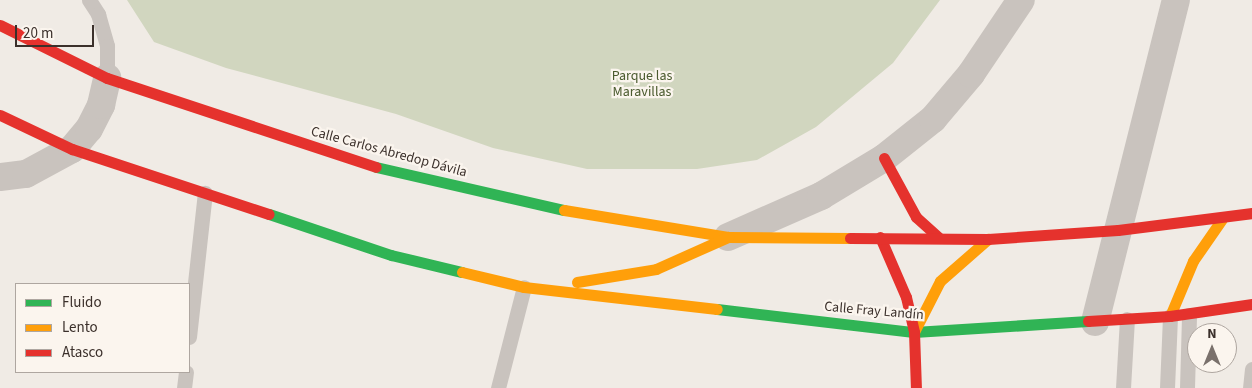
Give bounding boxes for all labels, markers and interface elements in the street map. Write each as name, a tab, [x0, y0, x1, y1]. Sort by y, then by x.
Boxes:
scale bar	[18, 15, 96, 47]
text: 20 m	[23, 23, 53, 44]
park label: Parque las Maravillas	[612, 68, 672, 100]
street label: Calle Carlos Abredop Dávila	[309, 123, 469, 181]
legend	[15, 283, 190, 373]
text: Fluido	[62, 292, 102, 313]
street label: Calle Fray Landín	[824, 298, 924, 324]
text: Lento	[62, 317, 98, 338]
north arrow	[1187, 323, 1237, 373]
text: N	[1207, 324, 1217, 344]
text: Atasco	[62, 342, 103, 363]

